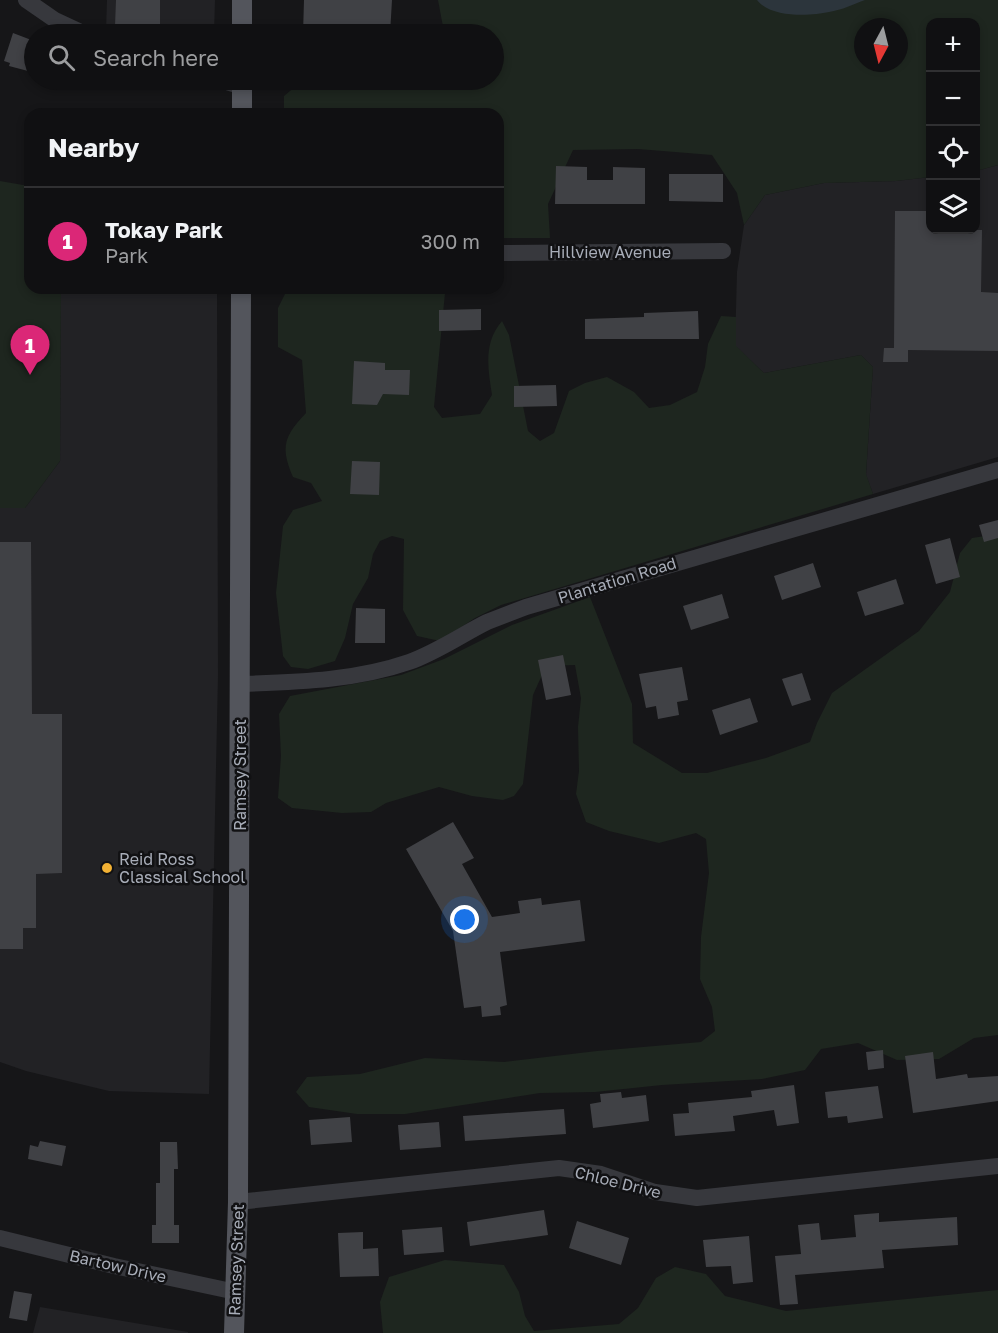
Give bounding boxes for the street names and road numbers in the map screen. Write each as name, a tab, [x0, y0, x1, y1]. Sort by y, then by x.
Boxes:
street label: Hillview Avenue	[549, 242, 671, 262]
street label: Plantation Road	[555, 552, 679, 608]
street label: Ramsey Street	[230, 719, 250, 831]
street label: Chloe Drive	[573, 1162, 663, 1202]
street label: Ramsey Street	[224, 1204, 248, 1316]
street label: Bartow Drive	[68, 1245, 168, 1287]

